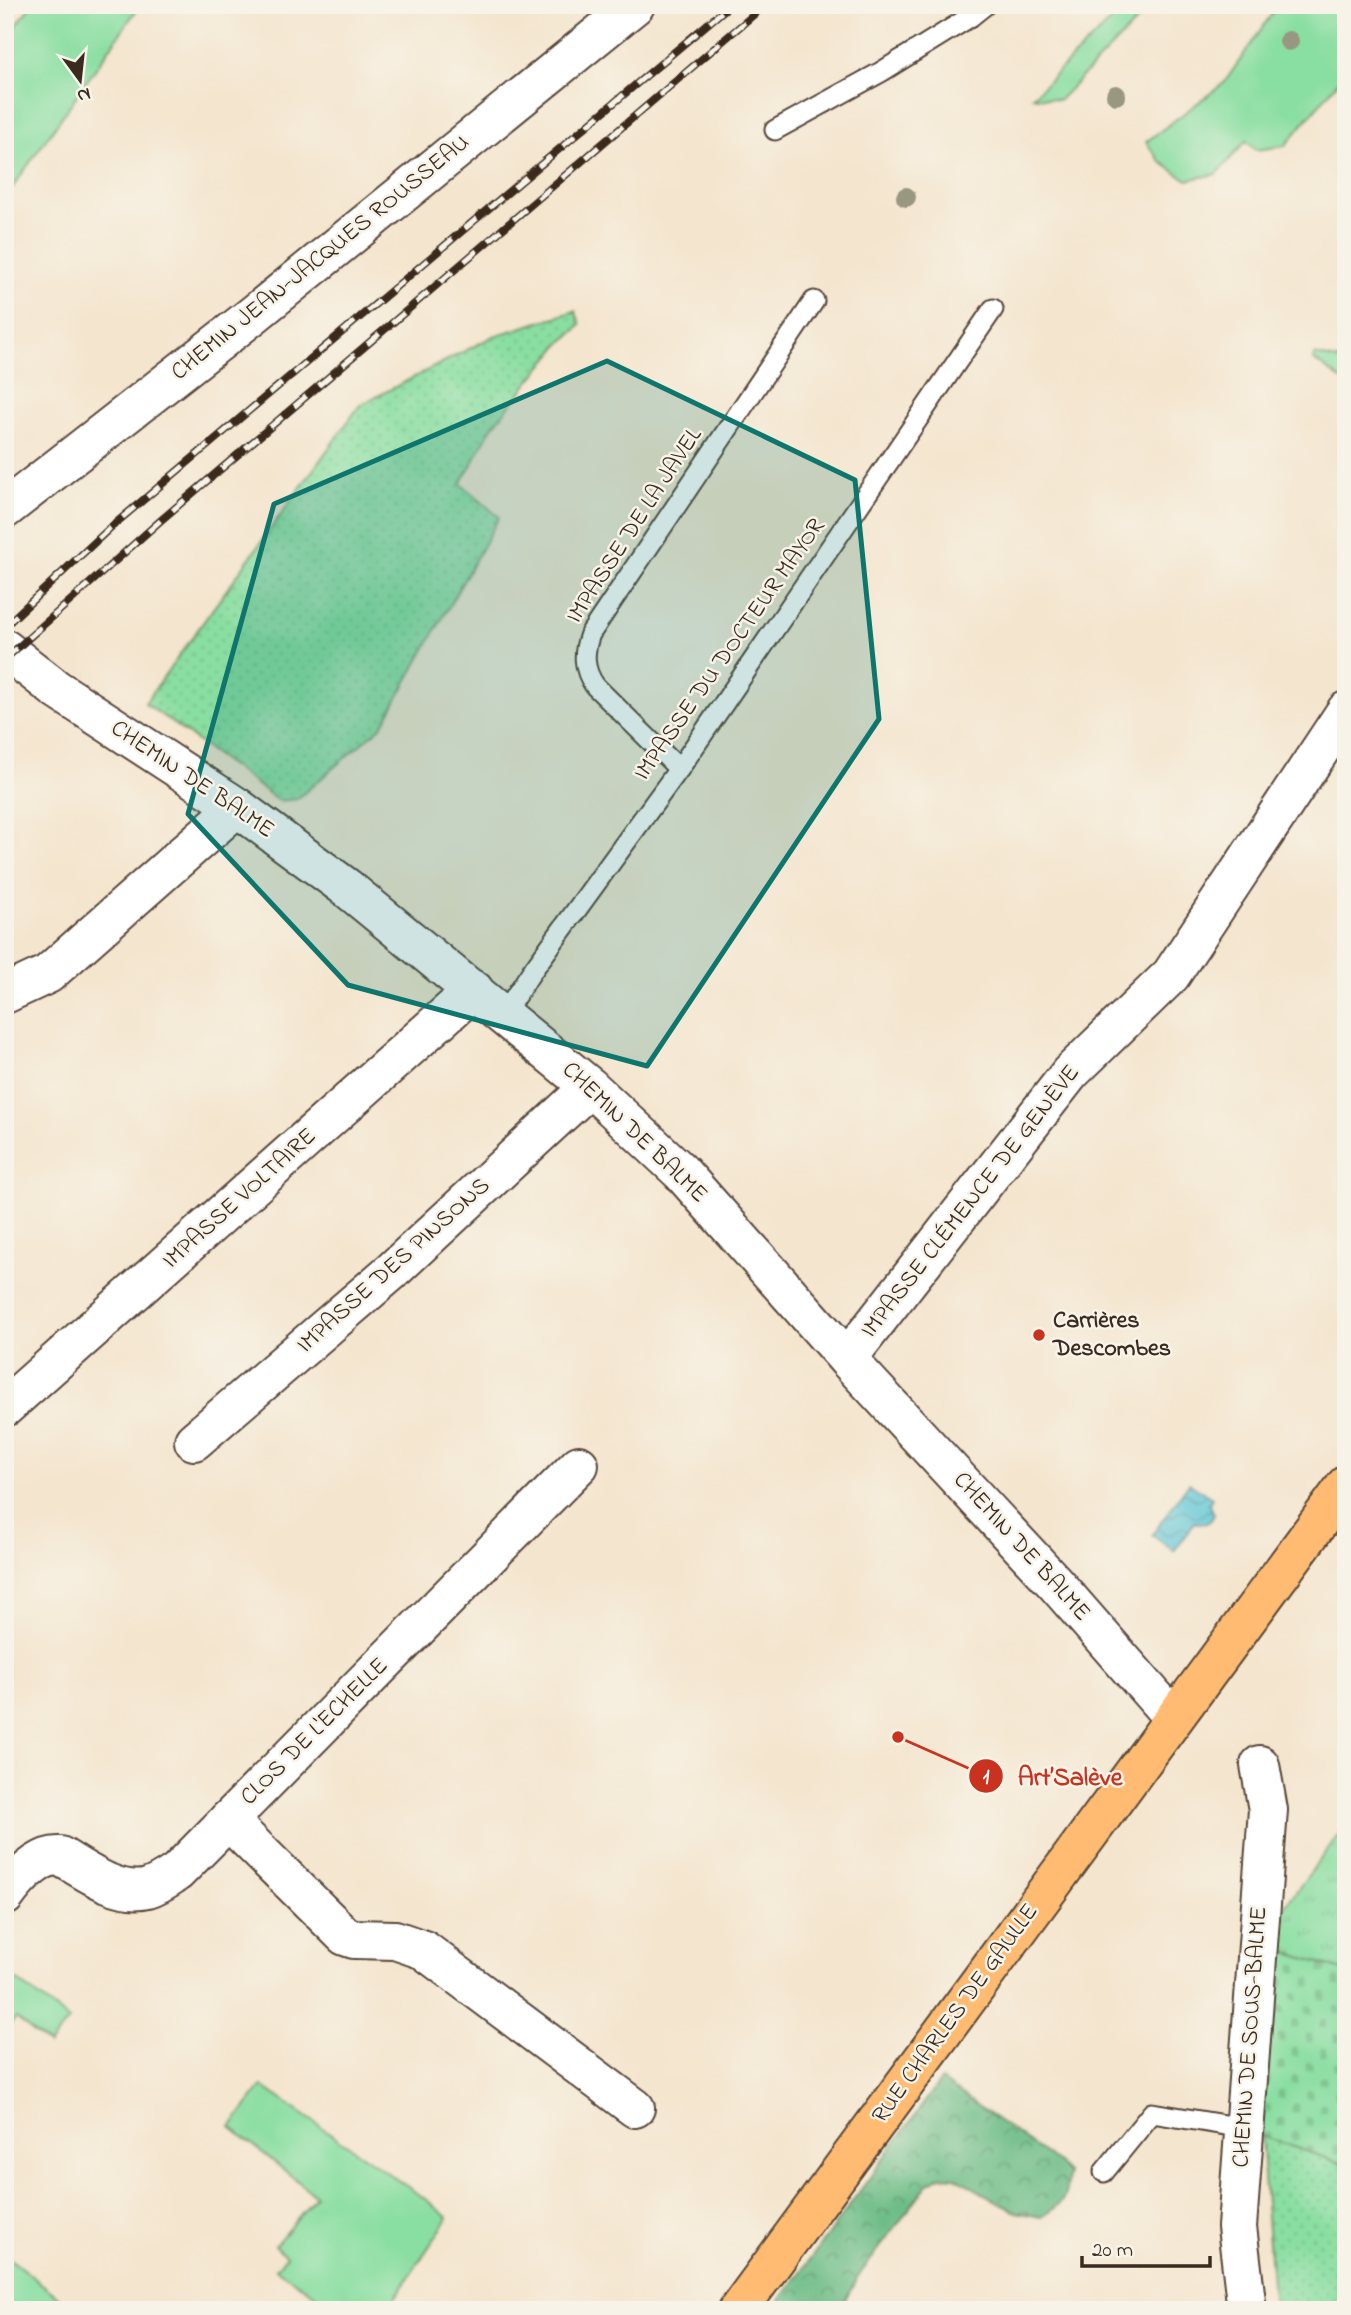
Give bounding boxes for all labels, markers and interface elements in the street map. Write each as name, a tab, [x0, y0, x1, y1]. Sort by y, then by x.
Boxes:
north arrow	[46, 46, 116, 116]
text: N	[74, 79, 93, 109]
street label: CHEMIN JEAN-JACQUES ROUSSEAU	[164, 126, 478, 390]
street label: IMPASSE DE LA JAVEL	[558, 421, 712, 631]
street label: IMPASSE DU DOCTEUR MAYOR	[626, 511, 835, 788]
street label: CHEMIN DE BALME	[103, 712, 281, 848]
street label: CHEMIN DE BALME	[553, 1054, 715, 1212]
street label: IMPASSE CLÉMENCE DE GENÈVE	[853, 1058, 1089, 1346]
street label: IMPASSE VOLTAIRE	[155, 1120, 325, 1278]
street label: IMPASSE DES PINSONS	[290, 1170, 498, 1362]
place label: Carrières Descombes	[1052, 1304, 1171, 1367]
marker: Carrières Descombes	[1031, 1327, 1047, 1343]
street label: CHEMIN DE BALME	[944, 1464, 1098, 1630]
street label: CLOS DE L'ECHELLE	[233, 1650, 397, 1814]
callout: Art’Salève	[968, 1752, 1136, 1799]
text: Art’Salève	[1018, 1760, 1124, 1798]
text: 1	[983, 1763, 990, 1793]
street label: RUE CHARLES DE GAULLE	[864, 1897, 1048, 2131]
street label: CHEMIN DE SOUS-BALME	[1224, 1905, 1278, 2169]
scale bar	[1082, 2224, 1209, 2268]
text: 20 m	[1092, 2236, 1133, 2266]

